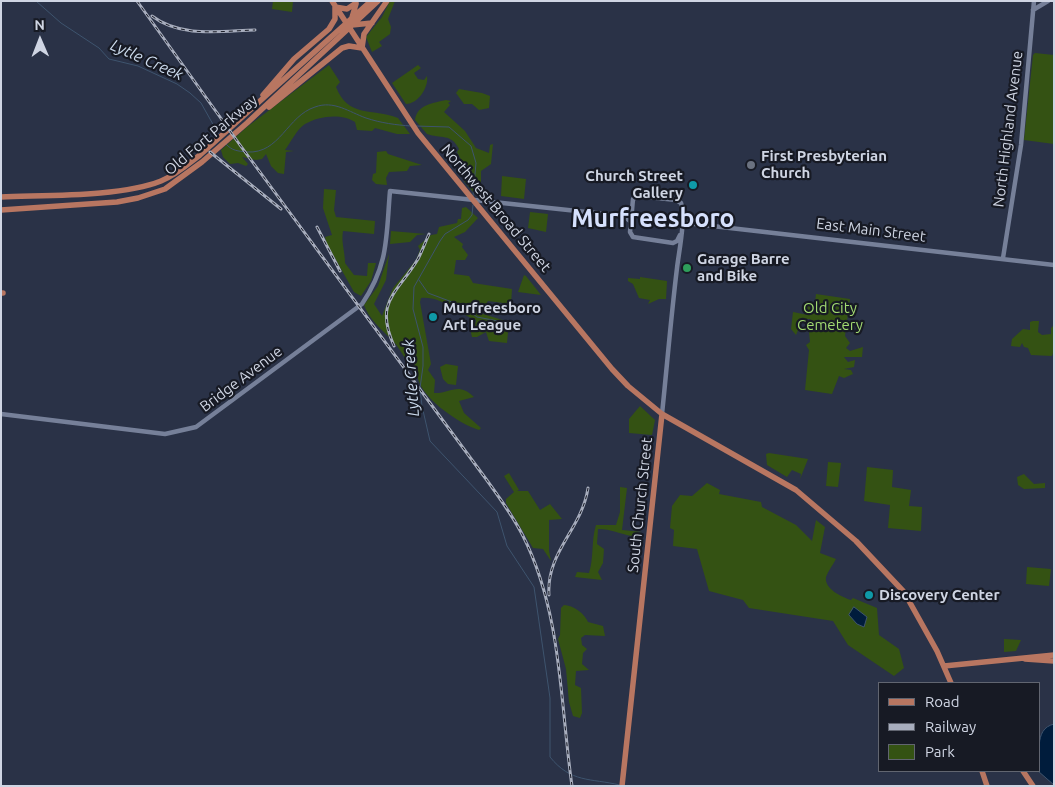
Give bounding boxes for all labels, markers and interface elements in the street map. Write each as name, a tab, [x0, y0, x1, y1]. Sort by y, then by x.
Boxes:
north arrow	[15, 15, 65, 65]
text: N	[34, 17, 45, 33]
water label: Lytle Creek	[108, 35, 186, 85]
street label: North Highland Avenue	[989, 50, 1027, 208]
street label: Old Fort Parkway	[161, 91, 261, 179]
street label: Northwest Broad Street	[437, 140, 555, 276]
place label: First Presbyterian Church	[761, 147, 887, 182]
marker: First Presbyterian Church	[745, 159, 757, 171]
place label: Church Street Gallery	[585, 167, 683, 202]
marker: Church Street Gallery	[687, 179, 699, 191]
district label: Murfreesboro	[571, 204, 735, 234]
street label: East Main Street	[815, 214, 927, 246]
place label: Garage Barre and Bike	[697, 250, 790, 285]
marker: Garage Barre and Bike	[681, 262, 693, 274]
place label: Murfreesboro Art League	[443, 299, 541, 334]
park label: Old City Cemetery	[797, 299, 863, 334]
marker: Murfreesboro Art League	[427, 311, 439, 323]
water label: Lytle Creek	[399, 339, 423, 417]
street label: Bridge Avenue	[196, 342, 286, 416]
street label: South Church Street	[624, 436, 656, 574]
place label: Discovery Center	[879, 586, 1000, 604]
marker: Discovery Center	[863, 589, 875, 601]
legend	[878, 682, 1040, 772]
text: Road	[925, 693, 960, 710]
text: Railway	[925, 718, 976, 735]
text: Park	[925, 743, 955, 760]

